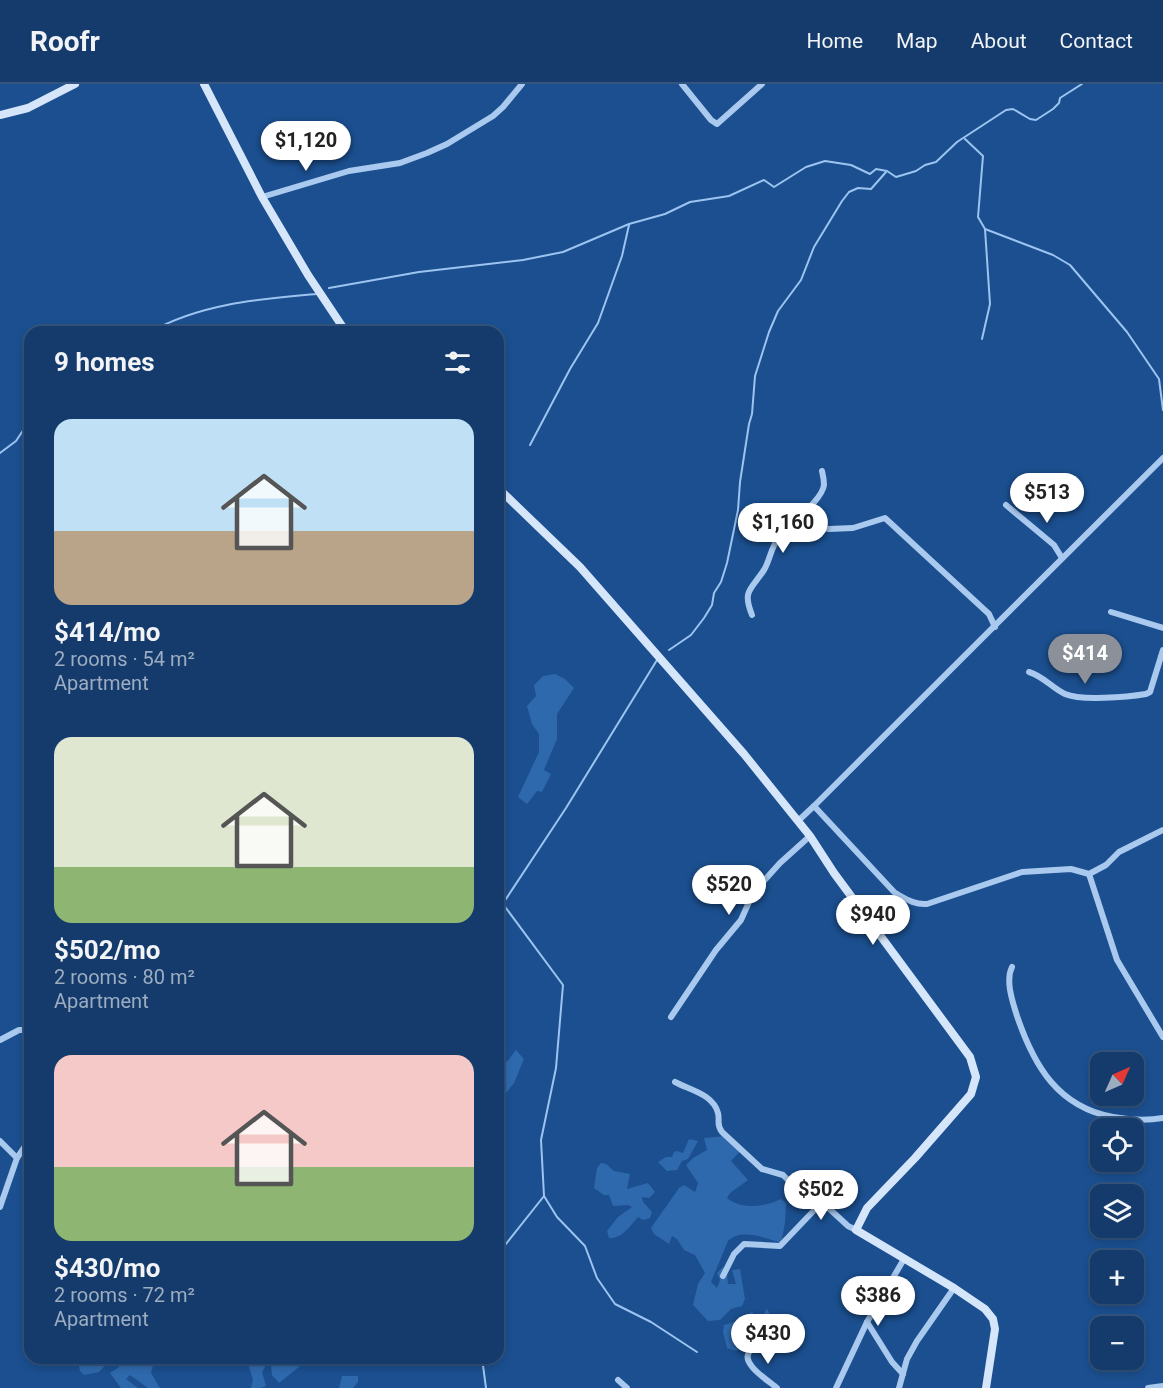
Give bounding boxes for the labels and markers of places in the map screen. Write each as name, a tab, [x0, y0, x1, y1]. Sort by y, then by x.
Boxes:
pin: $1,120	[257, 121, 355, 172]
pin: $513	[1011, 473, 1083, 524]
pin: $1,160	[734, 503, 832, 554]
pin: $414	[1049, 634, 1121, 685]
pin: $520	[693, 865, 765, 916]
pin: $940	[837, 895, 909, 946]
pin: $502	[785, 1170, 857, 1221]
pin: $386	[842, 1276, 914, 1327]
pin: $430	[732, 1314, 804, 1365]

